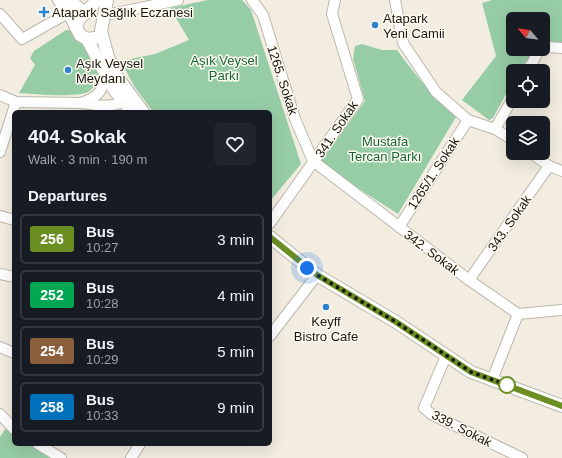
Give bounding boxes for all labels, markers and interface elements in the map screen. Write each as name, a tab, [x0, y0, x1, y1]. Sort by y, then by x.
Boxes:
place label: Atapark Sağlık Eczanesi	[52, 5, 193, 20]
marker: Atapark Sağlık Eczanesi	[39, 7, 49, 17]
place label: Atapark Yeni Camii	[383, 11, 445, 41]
north arrow	[506, 12, 550, 56]
map controls	[506, 12, 550, 160]
marker: Atapark Yeni Camii	[370, 20, 380, 30]
street label: 1265. Sokak	[264, 43, 301, 117]
park label: Aşık Veysel Parkı	[190, 53, 258, 83]
place label: Aşık Veysel Meydanı	[76, 56, 143, 86]
button: locate	[506, 64, 550, 108]
marker: Aşık Veysel Meydanı	[63, 65, 73, 75]
street label: 341. Sokak	[312, 98, 361, 160]
button: layers	[506, 116, 550, 160]
button: heart	[214, 123, 256, 165]
text: 404. Sokak	[28, 126, 126, 147]
park label: Mustafa Tercan Parkı	[349, 134, 421, 164]
street label: 1265/1. Sokak	[404, 134, 463, 212]
text: Walk · 3 min · 190 m	[28, 152, 147, 167]
text: Departures	[28, 187, 107, 204]
street label: 343. Sokak	[485, 192, 534, 254]
text: Bus	[86, 223, 114, 240]
street label: 342. Sokak	[401, 227, 463, 278]
text: 256	[40, 231, 64, 247]
text: 3 min	[217, 231, 254, 248]
text: 10:27	[86, 240, 119, 255]
your location	[297, 258, 317, 278]
text: Bus	[86, 279, 114, 296]
text: 252	[40, 287, 64, 303]
text: 4 min	[217, 287, 254, 304]
text: 10:28	[86, 296, 119, 311]
marker: Keyff Bistro Cafe	[321, 302, 331, 312]
place label: Keyff Bistro Cafe	[294, 314, 358, 344]
text: Bus	[86, 335, 114, 352]
text: 254	[40, 343, 64, 359]
text: 5 min	[217, 343, 254, 360]
text: 10:29	[86, 352, 119, 367]
unlabelled marker	[498, 376, 516, 394]
text: Bus	[86, 391, 114, 408]
text: 258	[40, 399, 64, 415]
text: 9 min	[217, 399, 254, 416]
street label: 339. Sokak	[429, 407, 495, 450]
text: 10:33	[86, 408, 119, 423]

